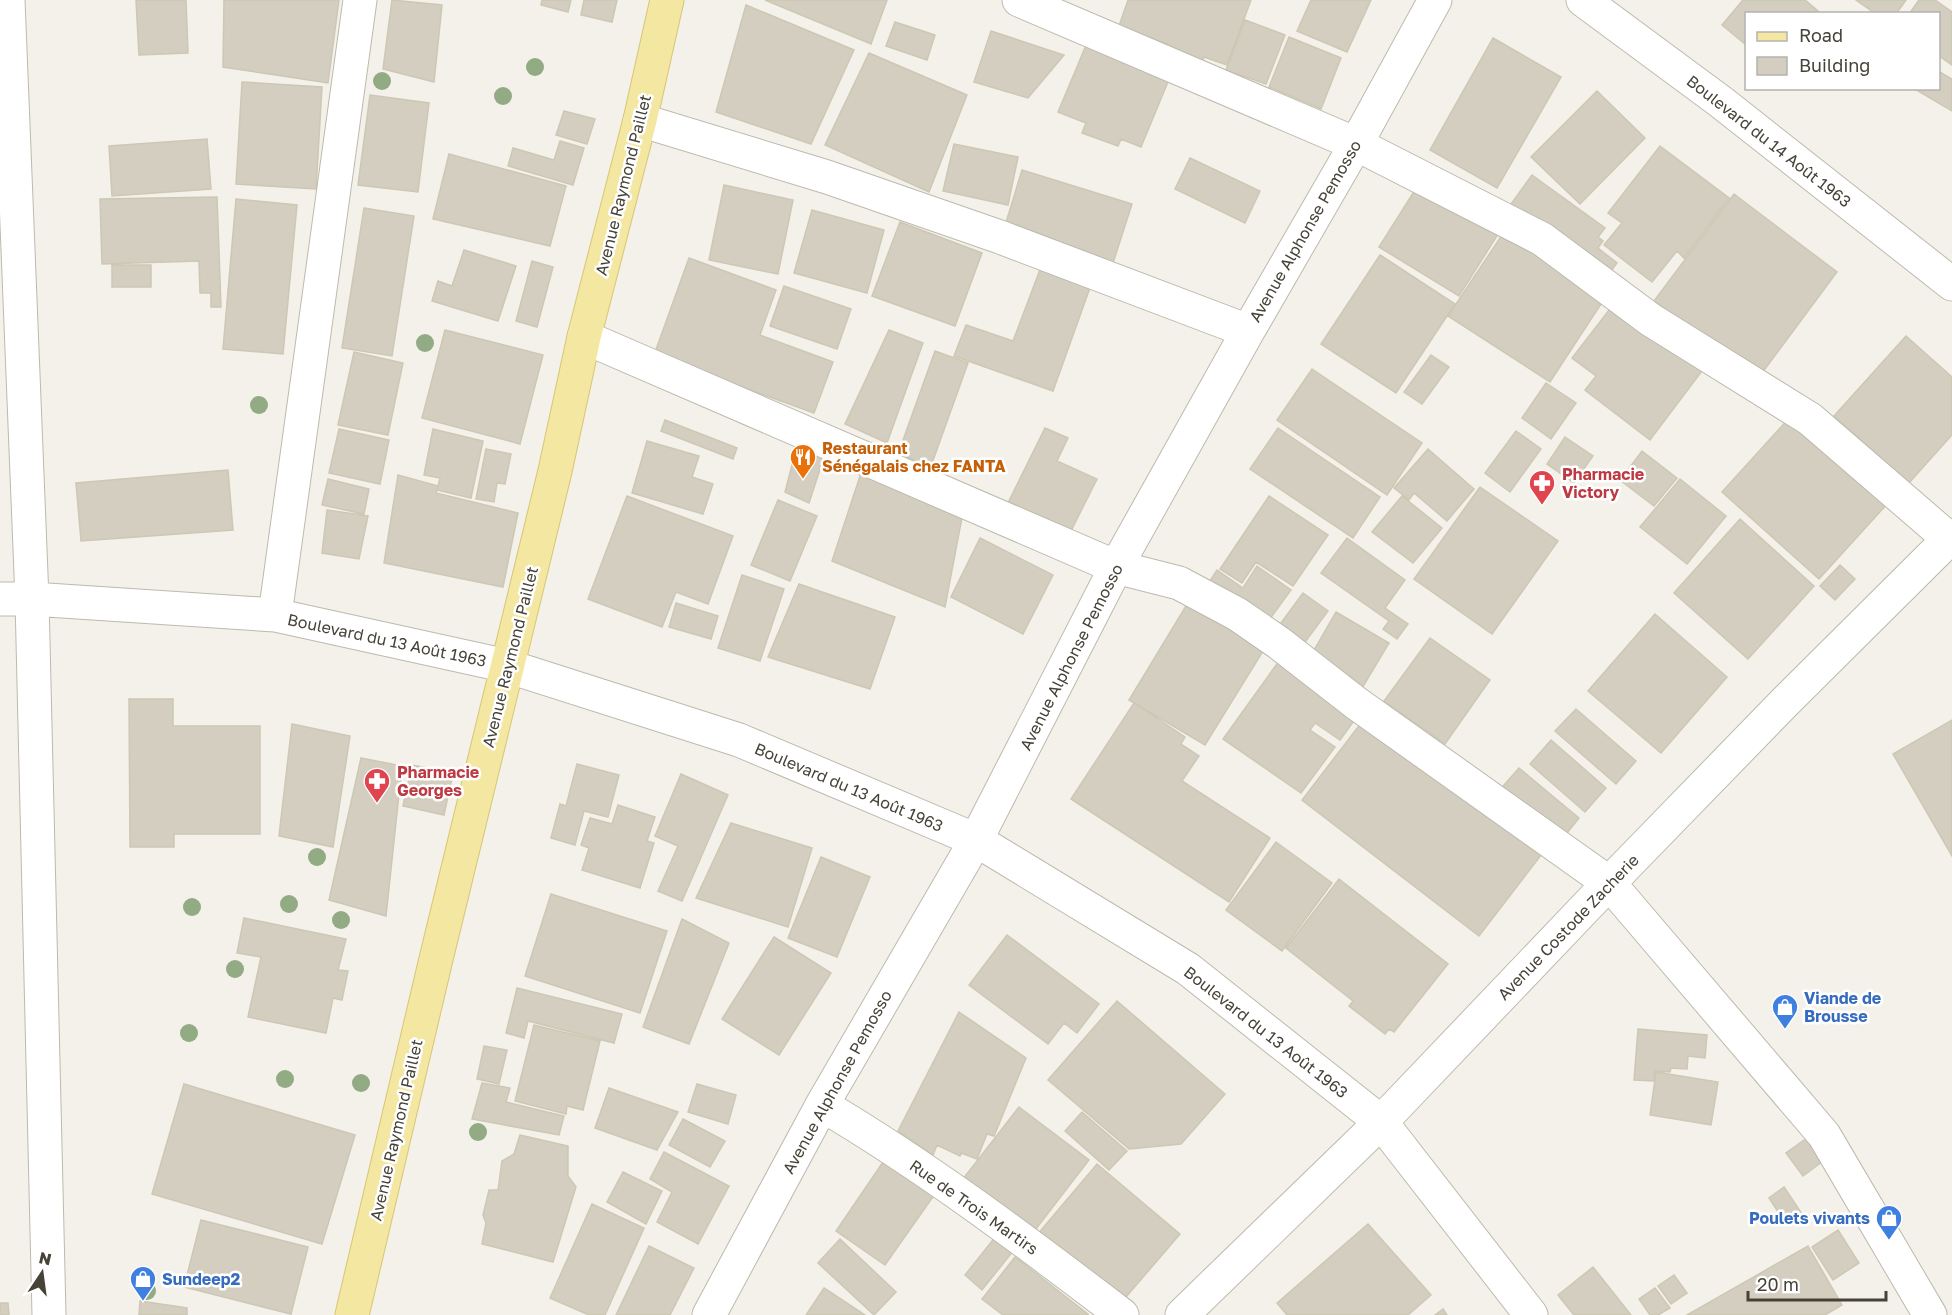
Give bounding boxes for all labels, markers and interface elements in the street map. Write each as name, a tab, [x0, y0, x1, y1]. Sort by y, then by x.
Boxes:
legend	[1745, 12, 1940, 90]
text: Road	[1799, 24, 1843, 46]
text: Building	[1799, 54, 1870, 76]
street label: Boulevard du 14 Août 1963	[1683, 71, 1855, 211]
street label: Avenue Raymond Paillet	[591, 92, 655, 278]
street label: Avenue Alphonse Pemosso	[1245, 136, 1365, 326]
place label: Restaurant Sénégalais chez FANTA	[822, 438, 1006, 476]
restaurant icon: Restaurant Sénégalais chez FANTA	[788, 442, 818, 480]
place label: Pharmacie Victory	[1562, 464, 1644, 502]
pharmacy icon: Pharmacie Victory	[1527, 468, 1557, 506]
street label: Avenue Alphonse Pemosso	[1015, 560, 1127, 754]
street label: Avenue Raymond Paillet	[478, 564, 542, 750]
street label: Boulevard du 13 Août 1963	[286, 609, 488, 671]
street label: Boulevard du 13 Août 1963	[752, 738, 946, 836]
place label: Pharmacie Georges	[397, 762, 479, 800]
pharmacy icon: Pharmacie Georges	[362, 766, 392, 804]
street label: Avenue Costode Zacherie	[1493, 850, 1643, 1004]
street label: Boulevard du 13 Août 1963	[1180, 962, 1352, 1102]
street label: Avenue Alphonse Pemosso	[778, 987, 896, 1177]
place label: Viande de Brousse	[1804, 988, 1881, 1026]
shop icon: Viande de Brousse	[1770, 992, 1800, 1030]
street label: Avenue Raymond Paillet	[365, 1037, 427, 1223]
street label: Rue de Trois Martirs	[906, 1155, 1042, 1259]
shop icon: Poulets vivants	[1874, 1203, 1904, 1241]
place label: Poulets vivants	[1749, 1208, 1870, 1228]
north arrow	[12, 1243, 72, 1303]
text: N	[37, 1247, 54, 1269]
shop icon: Sundeep2	[128, 1264, 158, 1302]
scale bar	[1748, 1264, 1886, 1302]
place label: Sundeep2	[162, 1269, 240, 1289]
text: 20 m	[1757, 1273, 1799, 1295]

